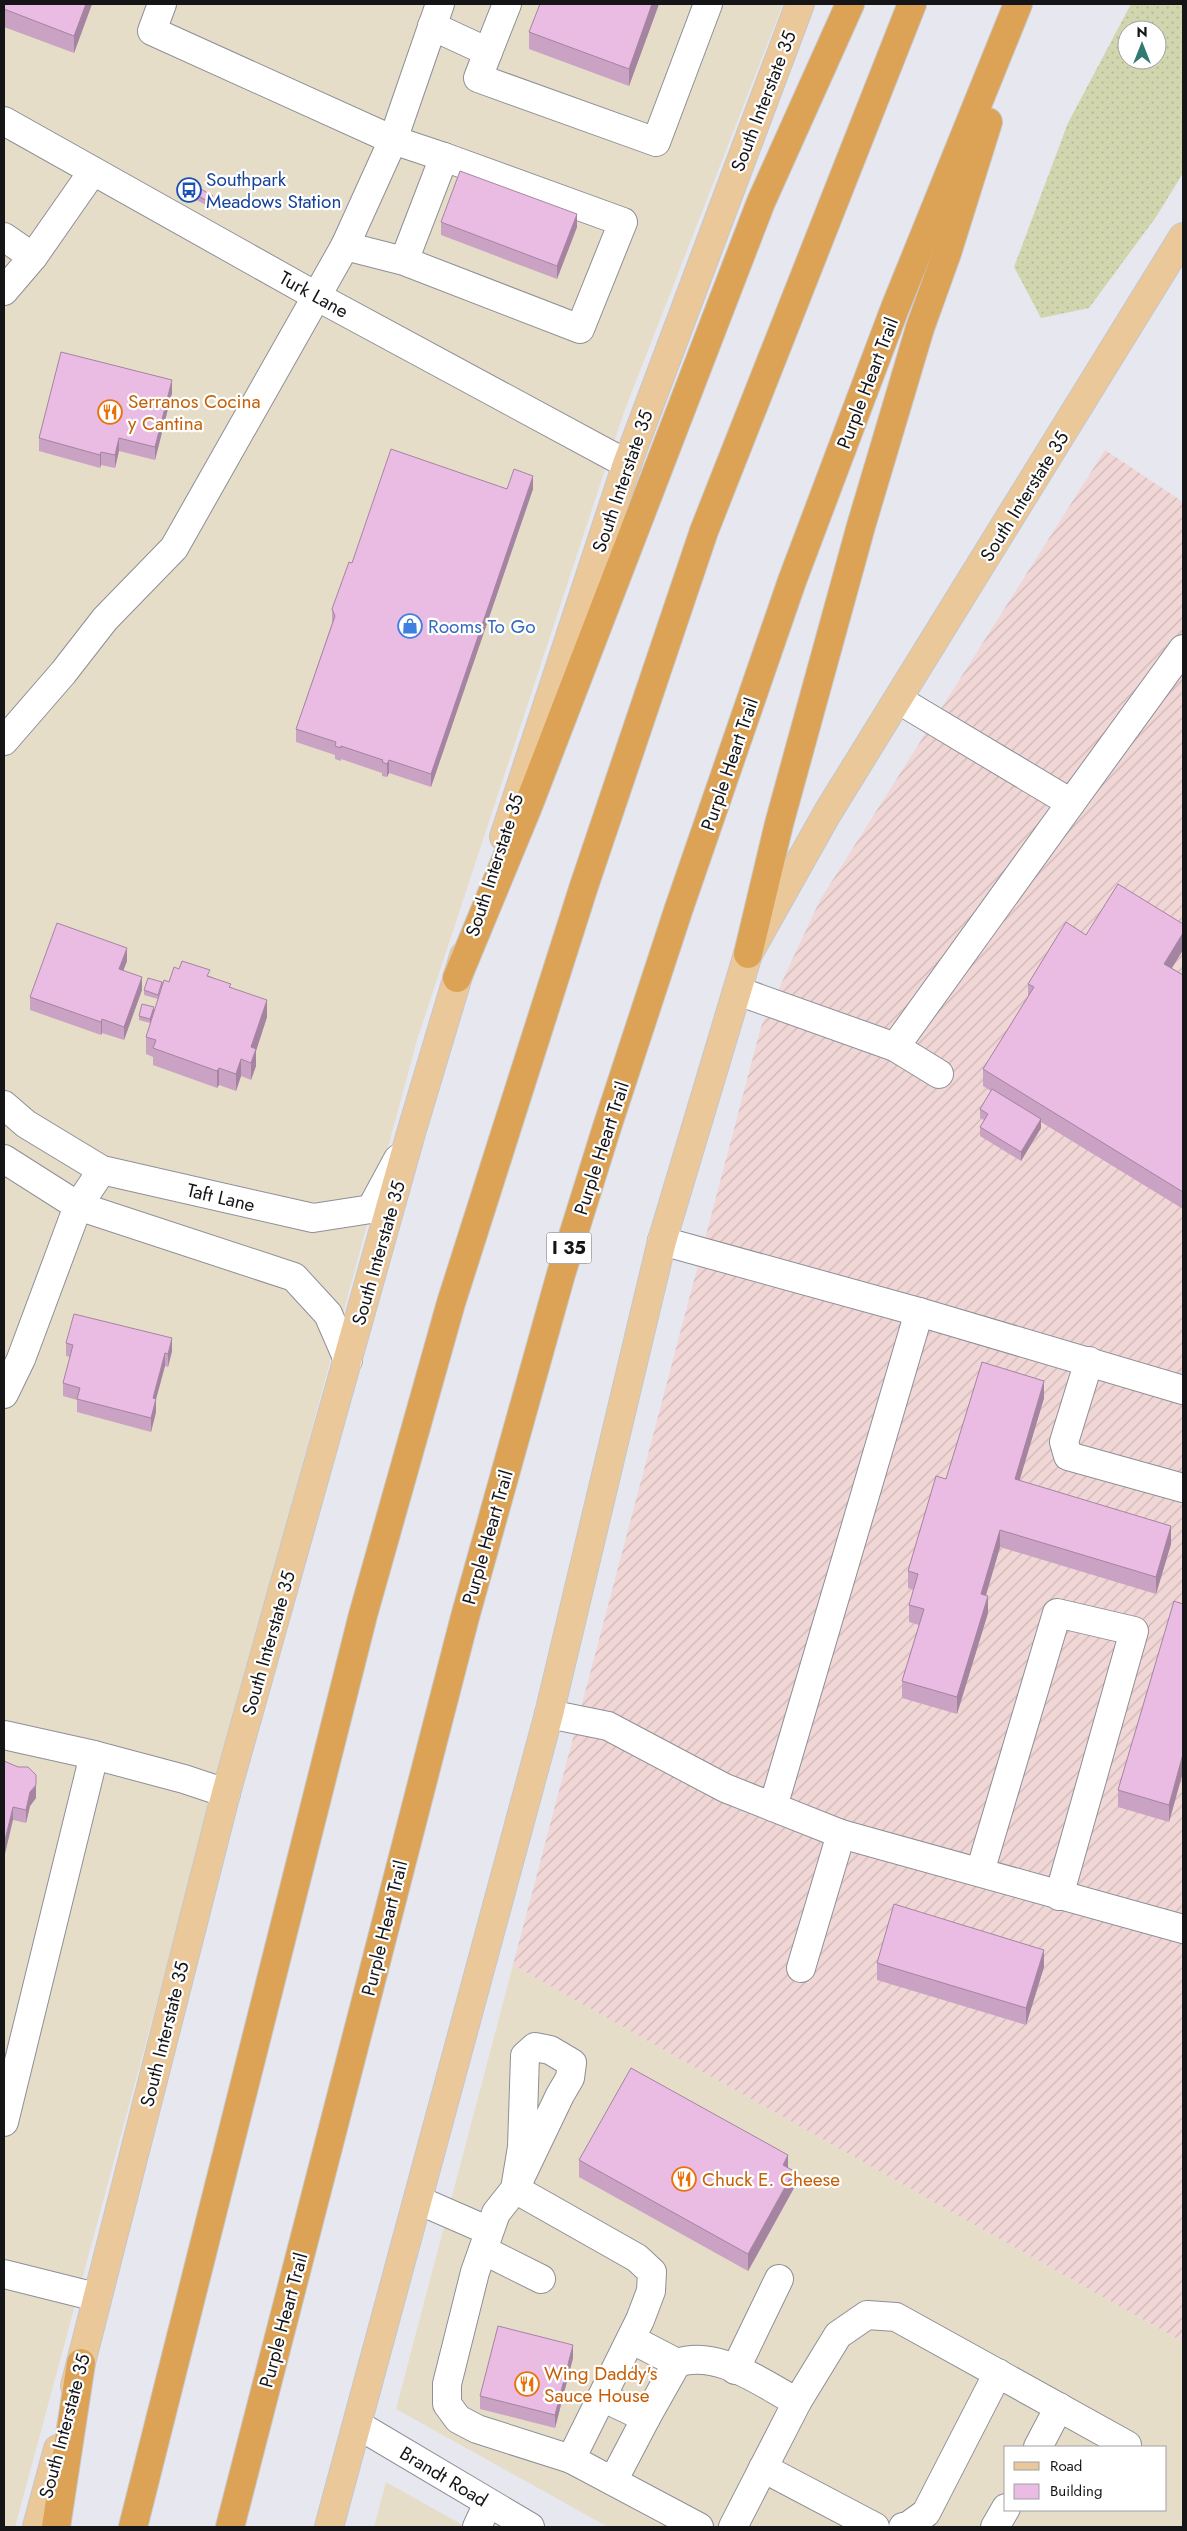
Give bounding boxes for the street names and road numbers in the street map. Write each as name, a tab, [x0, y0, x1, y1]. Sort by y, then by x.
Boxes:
street label: South Interstate 35	[724, 27, 803, 176]
street label: Turk Lane	[274, 264, 353, 325]
street label: Purple Heart Trail	[830, 314, 905, 453]
street label: South Interstate 35	[585, 406, 659, 556]
street label: South Interstate 35	[974, 426, 1075, 567]
street label: Purple Heart Trail	[694, 694, 765, 834]
street label: South Interstate 35	[459, 790, 530, 940]
street label: Purple Heart Trail	[567, 1078, 636, 1218]
street label: Taft Lane	[184, 1177, 258, 1218]
street label: South Interstate 35	[345, 1178, 412, 1328]
road number: I 35	[546, 1232, 592, 1264]
street label: Purple Heart Trail	[455, 1467, 520, 1608]
street label: South Interstate 35	[235, 1568, 302, 1718]
street label: Purple Heart Trail	[355, 1858, 414, 1999]
street label: South Interstate 35	[133, 1959, 196, 2110]
street label: Purple Heart Trail	[252, 2250, 314, 2391]
street label: South Interstate 35	[32, 2351, 97, 2502]
street label: Brandt Road	[395, 2440, 493, 2513]

